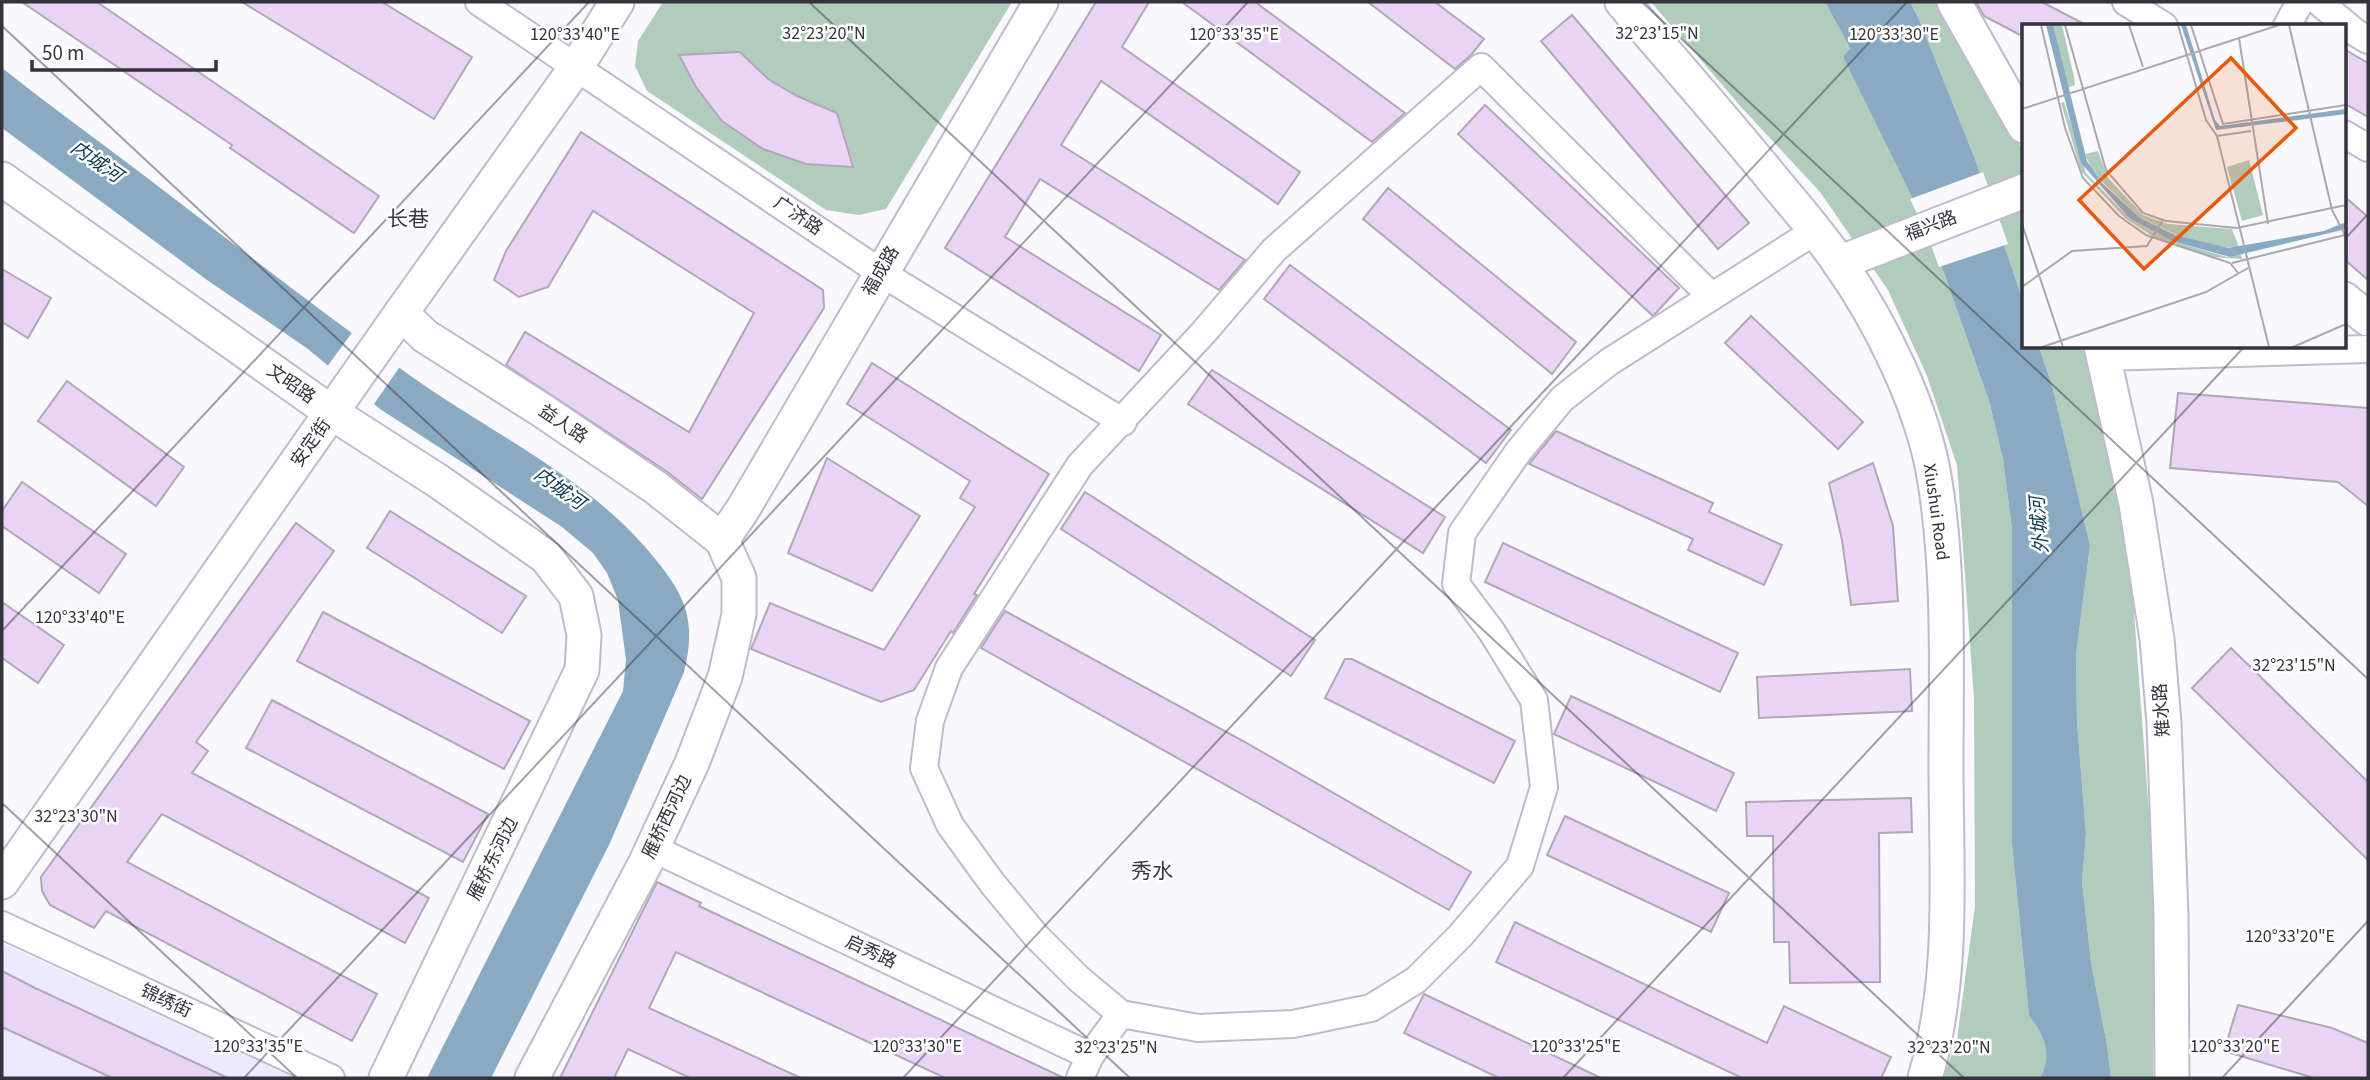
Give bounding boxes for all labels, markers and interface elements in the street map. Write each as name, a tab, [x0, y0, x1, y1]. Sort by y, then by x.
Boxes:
text: 32°23'20"N	[782, 21, 866, 46]
text: 32°23'15"N	[1615, 21, 1699, 46]
text: 120°33'40"E	[530, 22, 620, 47]
text: 120°33'35"E	[1189, 22, 1279, 47]
text: 120°33'30"E	[1849, 22, 1939, 47]
inset map	[2022, 24, 2346, 348]
scale bar	[32, 28, 215, 72]
text: 50 m	[42, 38, 84, 68]
water label: 内城河	[65, 135, 130, 192]
street label: 广济路	[769, 191, 827, 241]
district label: 长巷	[387, 204, 429, 234]
street label: 福兴路	[1901, 205, 1961, 247]
street label: 福成路	[857, 241, 905, 301]
street label: 文昭路	[262, 358, 320, 410]
street label: 益人路	[534, 399, 592, 449]
street label: 安定街	[285, 414, 337, 472]
water label: 内城河	[528, 461, 593, 519]
street label: Xiushui Road	[1917, 462, 1955, 562]
water label: 外城河	[2024, 491, 2056, 555]
text: 120°33'40"E	[35, 605, 125, 630]
text: 32°23'15"N	[2252, 653, 2336, 678]
street label: 雉水路	[2148, 682, 2176, 738]
street label: 雁桥西河边	[637, 771, 697, 863]
text: 32°23'30"N	[34, 804, 118, 829]
street label: 雁桥东河边	[462, 813, 524, 905]
district label: 秀水	[1131, 856, 1173, 886]
text: 120°33'20"E	[2245, 924, 2335, 949]
street label: 启秀路	[841, 929, 901, 975]
street label: 锦绣街	[136, 978, 196, 1024]
text: 120°33'35"E	[213, 1034, 303, 1059]
text: 120°33'30"E	[872, 1034, 962, 1059]
text: 120°33'25"E	[1531, 1034, 1621, 1059]
text: 120°33'20"E	[2190, 1034, 2280, 1059]
text: 32°23'25"N	[1074, 1035, 1158, 1060]
text: 32°23'20"N	[1907, 1035, 1991, 1060]

